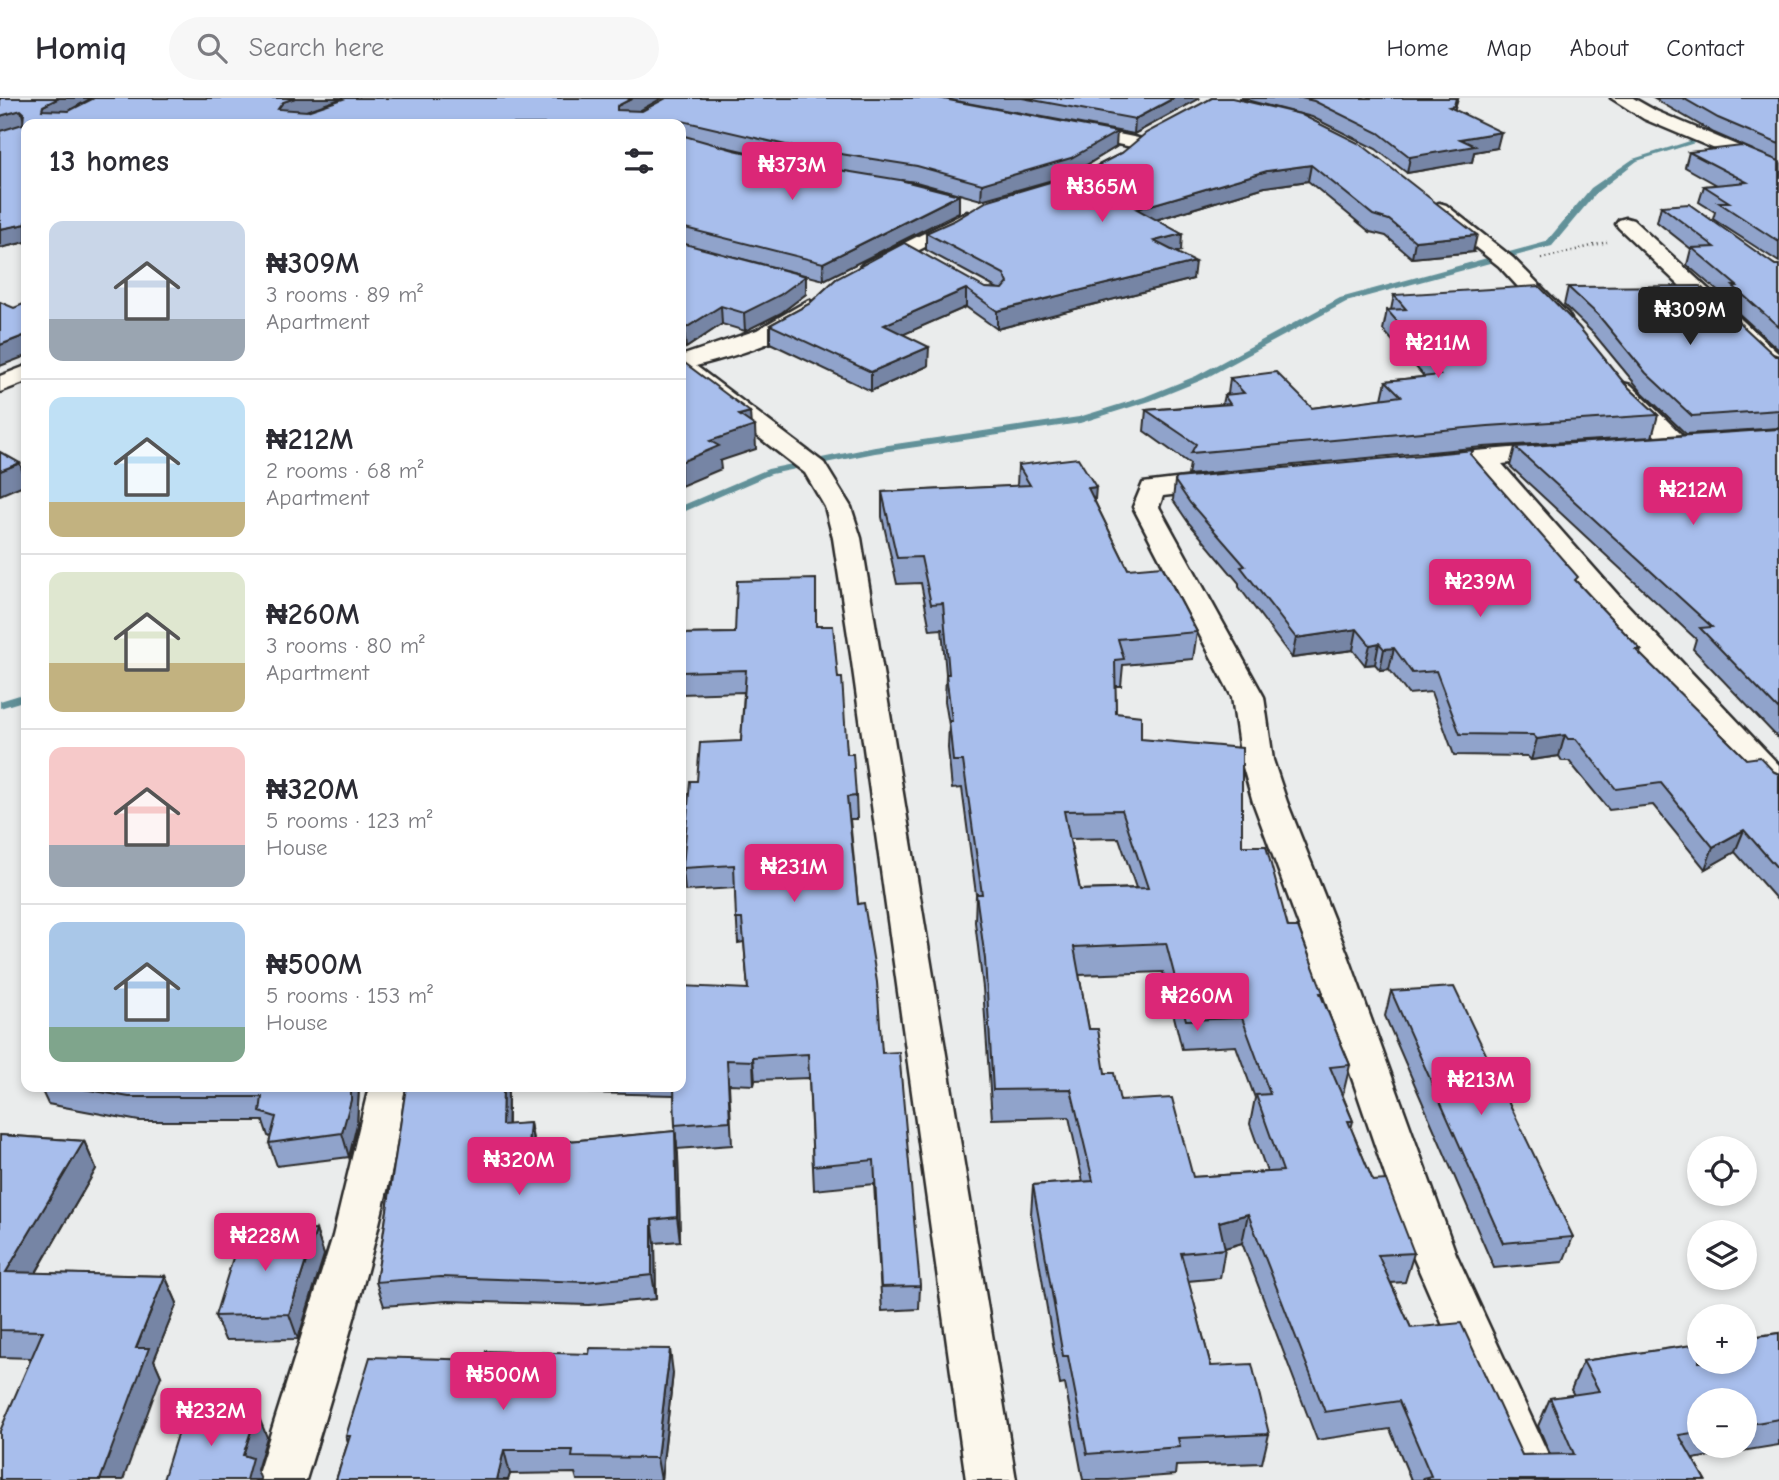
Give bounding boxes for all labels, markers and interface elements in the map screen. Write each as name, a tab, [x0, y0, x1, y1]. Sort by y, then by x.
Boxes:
search box	[169, 17, 659, 80]
text: Homiq	[35, 29, 127, 67]
icon: search	[193, 29, 231, 67]
text: Search here	[249, 33, 384, 63]
text: Home	[1387, 34, 1448, 62]
text: Map	[1486, 34, 1532, 62]
text: About	[1570, 34, 1628, 62]
text: Contact	[1666, 34, 1744, 62]
icon: filters	[620, 142, 658, 180]
pin: ₦373M	[743, 142, 841, 202]
text: 13 homes	[49, 144, 169, 179]
text: ₦373M	[758, 151, 826, 178]
pin: ₦365M	[1053, 164, 1151, 224]
text: ₦365M	[1067, 173, 1137, 200]
text: ₦309M	[266, 246, 360, 281]
icon: home	[105, 249, 189, 333]
text: 3 rooms · 89 m²	[266, 281, 423, 308]
pin: ₦309M	[1641, 288, 1739, 347]
text: ₦309M	[1654, 296, 1726, 323]
text: Apartment	[266, 308, 369, 335]
pin: ₦211M	[1389, 320, 1487, 380]
text: ₦211M	[1406, 329, 1470, 356]
text: ₦212M	[266, 422, 354, 457]
icon: home	[105, 425, 189, 509]
text: 2 rooms · 68 m²	[266, 457, 424, 484]
pin: ₦212M	[1644, 468, 1742, 527]
text: ₦212M	[1659, 476, 1727, 503]
text: Apartment	[266, 484, 369, 511]
pin: ₦239M	[1431, 560, 1529, 619]
text: ₦239M	[1445, 568, 1515, 595]
text: ₦260M	[266, 597, 360, 632]
icon: home	[105, 600, 189, 684]
text: 3 rooms · 80 m²	[266, 632, 425, 659]
text: Apartment	[266, 659, 369, 686]
text: ₦320M	[266, 772, 359, 807]
icon: home	[105, 775, 189, 859]
text: 5 rooms · 123 m²	[266, 807, 432, 834]
text: House	[266, 834, 328, 861]
pin: ₦231M	[745, 844, 843, 904]
text: ₦231M	[761, 853, 827, 880]
text: ₦500M	[266, 947, 362, 982]
icon: home	[105, 950, 189, 1034]
pin: ₦260M	[1148, 974, 1246, 1033]
text: 5 rooms · 153 m²	[266, 982, 433, 1009]
text: ₦260M	[1161, 982, 1233, 1009]
text: House	[266, 1009, 328, 1036]
pin: ₦213M	[1432, 1058, 1530, 1117]
text: ₦213M	[1448, 1066, 1514, 1093]
map controls	[1687, 1136, 1757, 1458]
button: locate	[1687, 1136, 1757, 1206]
pin: ₦320M	[470, 1138, 568, 1197]
text: ₦320M	[483, 1146, 555, 1173]
pin: ₦228M	[216, 1214, 314, 1273]
button: layers	[1687, 1220, 1757, 1290]
text: ₦228M	[230, 1222, 300, 1249]
button: +	[1687, 1304, 1757, 1374]
pin: ₦500M	[454, 1352, 552, 1412]
text: ₦500M	[466, 1361, 540, 1388]
pin: ₦232M	[162, 1388, 260, 1448]
button: −	[1687, 1388, 1757, 1458]
text: ₦232M	[176, 1397, 246, 1424]

